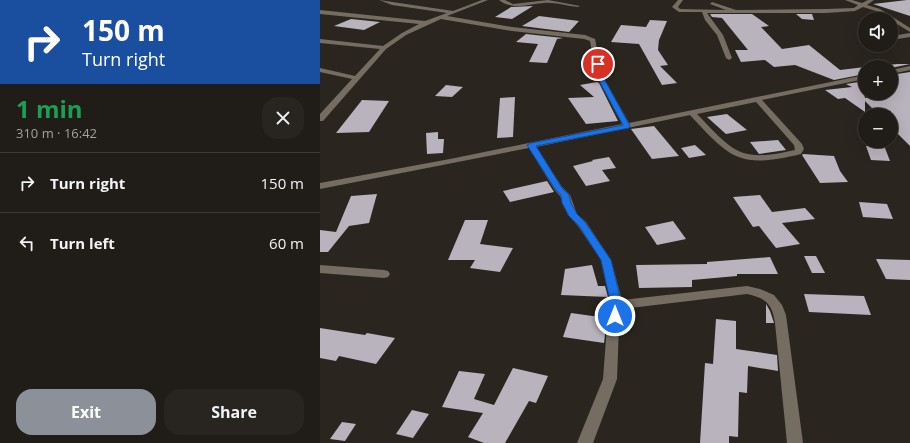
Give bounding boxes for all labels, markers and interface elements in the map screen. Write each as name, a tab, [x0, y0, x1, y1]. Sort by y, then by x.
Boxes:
text: 150 m	[82, 11, 165, 49]
map controls	[858, 12, 898, 148]
button: sound	[858, 12, 898, 52]
icon: right	[16, 16, 68, 68]
text: Turn right	[82, 47, 165, 71]
pin	[581, 47, 615, 81]
icon: arrive	[587, 53, 609, 75]
button: +	[858, 60, 898, 100]
text: 1 min	[16, 92, 83, 125]
button: close	[262, 97, 304, 139]
button: −	[858, 108, 898, 148]
text: 310 m · 16:42	[16, 124, 97, 142]
icon: right	[16, 172, 38, 194]
text: Turn right	[50, 173, 125, 193]
text: 150 m	[260, 173, 304, 193]
icon: left	[16, 232, 38, 254]
text: Turn left	[50, 233, 115, 253]
text: 60 m	[269, 233, 304, 253]
position arrow	[594, 295, 636, 337]
button: Exit	[16, 389, 156, 435]
button: Share	[164, 389, 304, 435]

